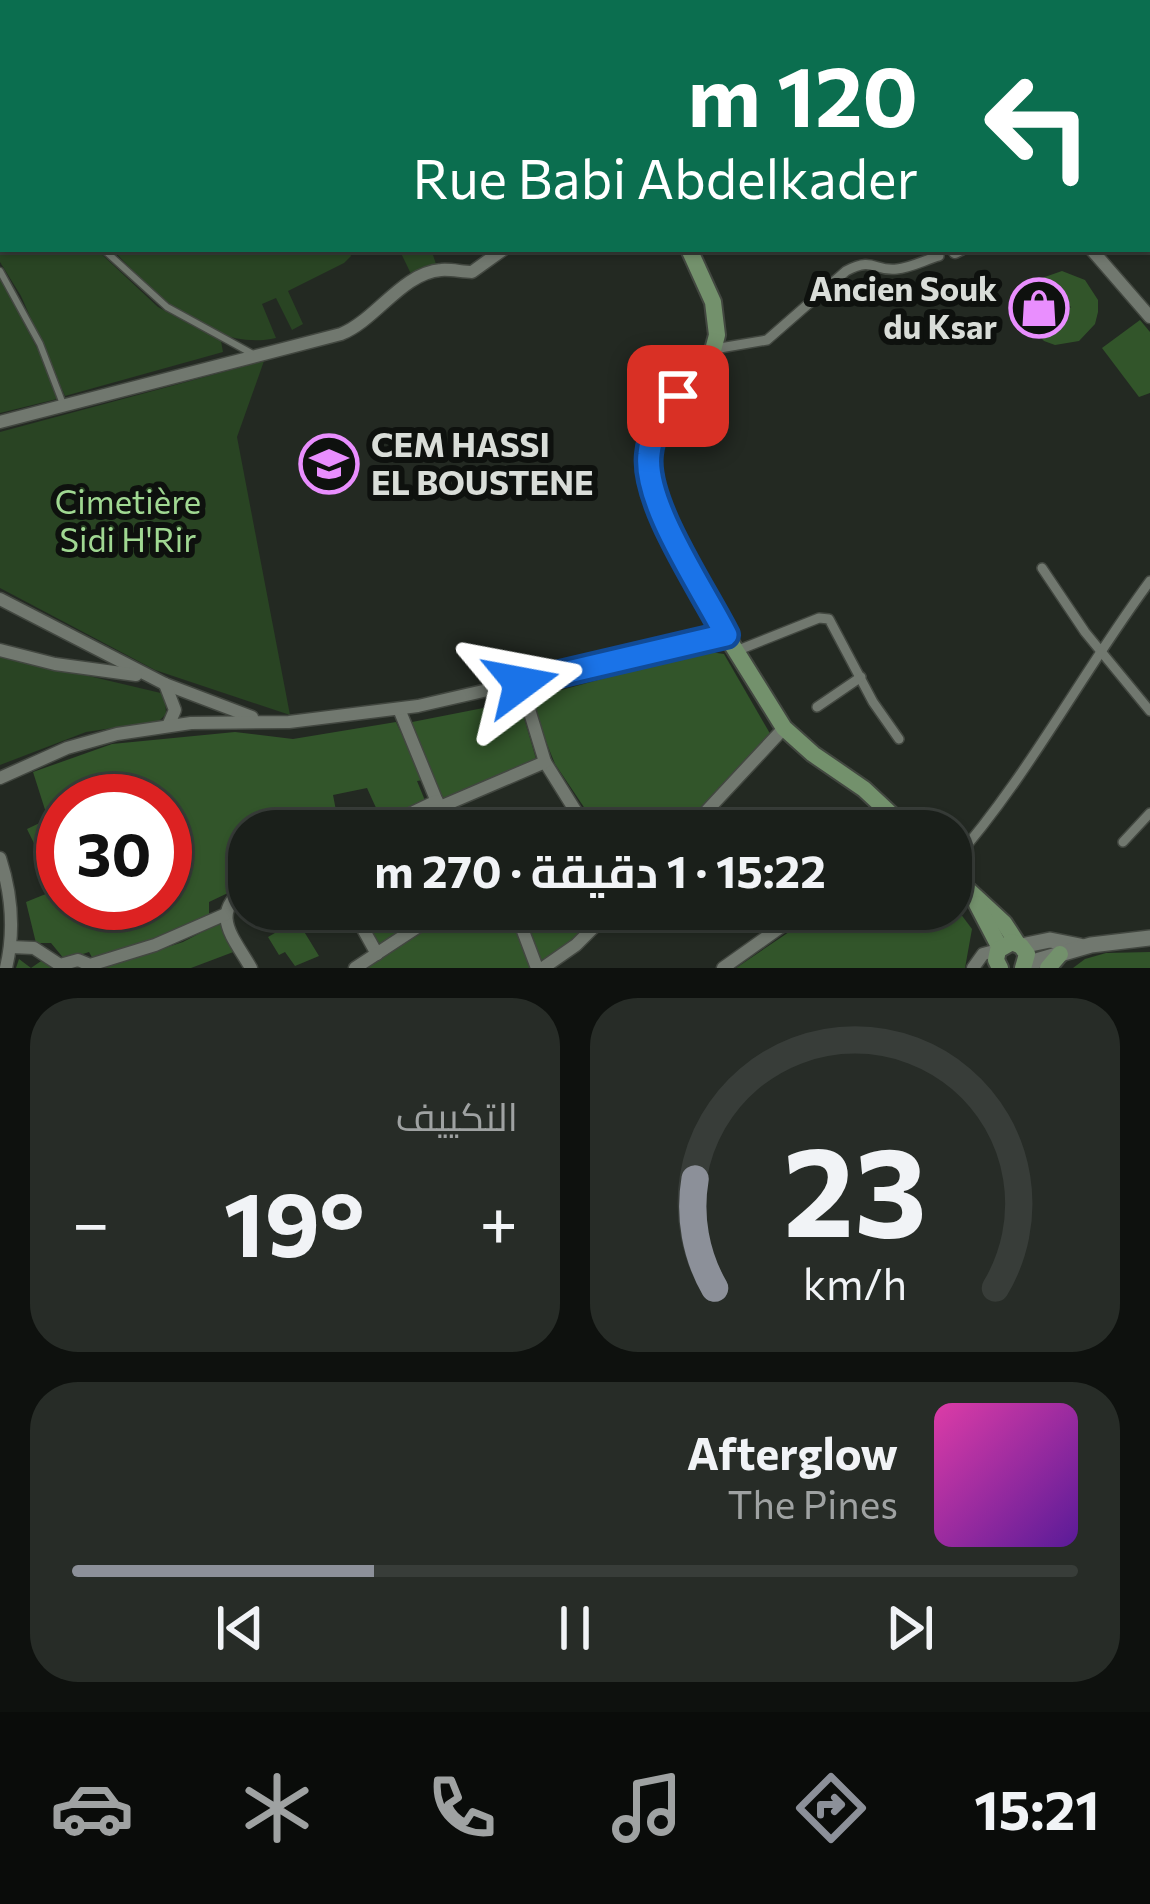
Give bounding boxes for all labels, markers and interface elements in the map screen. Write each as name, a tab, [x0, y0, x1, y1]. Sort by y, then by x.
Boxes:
text: 120 m	[688, 42, 918, 144]
icon: left	[960, 48, 1116, 204]
text: Rue Babi Abdelkader	[413, 144, 918, 210]
place label: Ancien Souk du Ksar	[809, 267, 997, 346]
shop icon: Ancien Souk du Ksar	[1008, 277, 1070, 339]
pin	[627, 345, 729, 447]
icon: arrive	[645, 363, 711, 429]
place label: CEM HASSI EL BOUSTENE	[371, 423, 594, 502]
school or university icon: CEM HASSI EL BOUSTENE	[298, 433, 360, 495]
park label: Cimetière Sidi H'Rir	[55, 480, 201, 559]
position arrow	[458, 620, 584, 746]
speed limit sign: 30	[36, 774, 192, 930]
text: 15:22 · 1 دقيقة · 270 m	[374, 842, 826, 897]
text: التكييف	[396, 1091, 518, 1139]
text: 23	[783, 1110, 927, 1263]
text: 19°	[224, 1165, 365, 1276]
text: −	[72, 1180, 110, 1261]
text: +	[479, 1180, 518, 1261]
text: km/h	[803, 1256, 907, 1309]
text: Afterglow	[687, 1424, 898, 1479]
text: The Pines	[727, 1479, 898, 1527]
icon: previous	[207, 1595, 273, 1661]
icon: pause	[542, 1595, 608, 1661]
icon: next	[877, 1595, 943, 1661]
icon: car	[50, 1766, 134, 1850]
icon: climate	[235, 1766, 319, 1850]
icon: phone	[420, 1766, 504, 1850]
icon: music	[605, 1766, 689, 1850]
icon: directions	[789, 1766, 873, 1850]
text: 15:21	[974, 1775, 1100, 1841]

